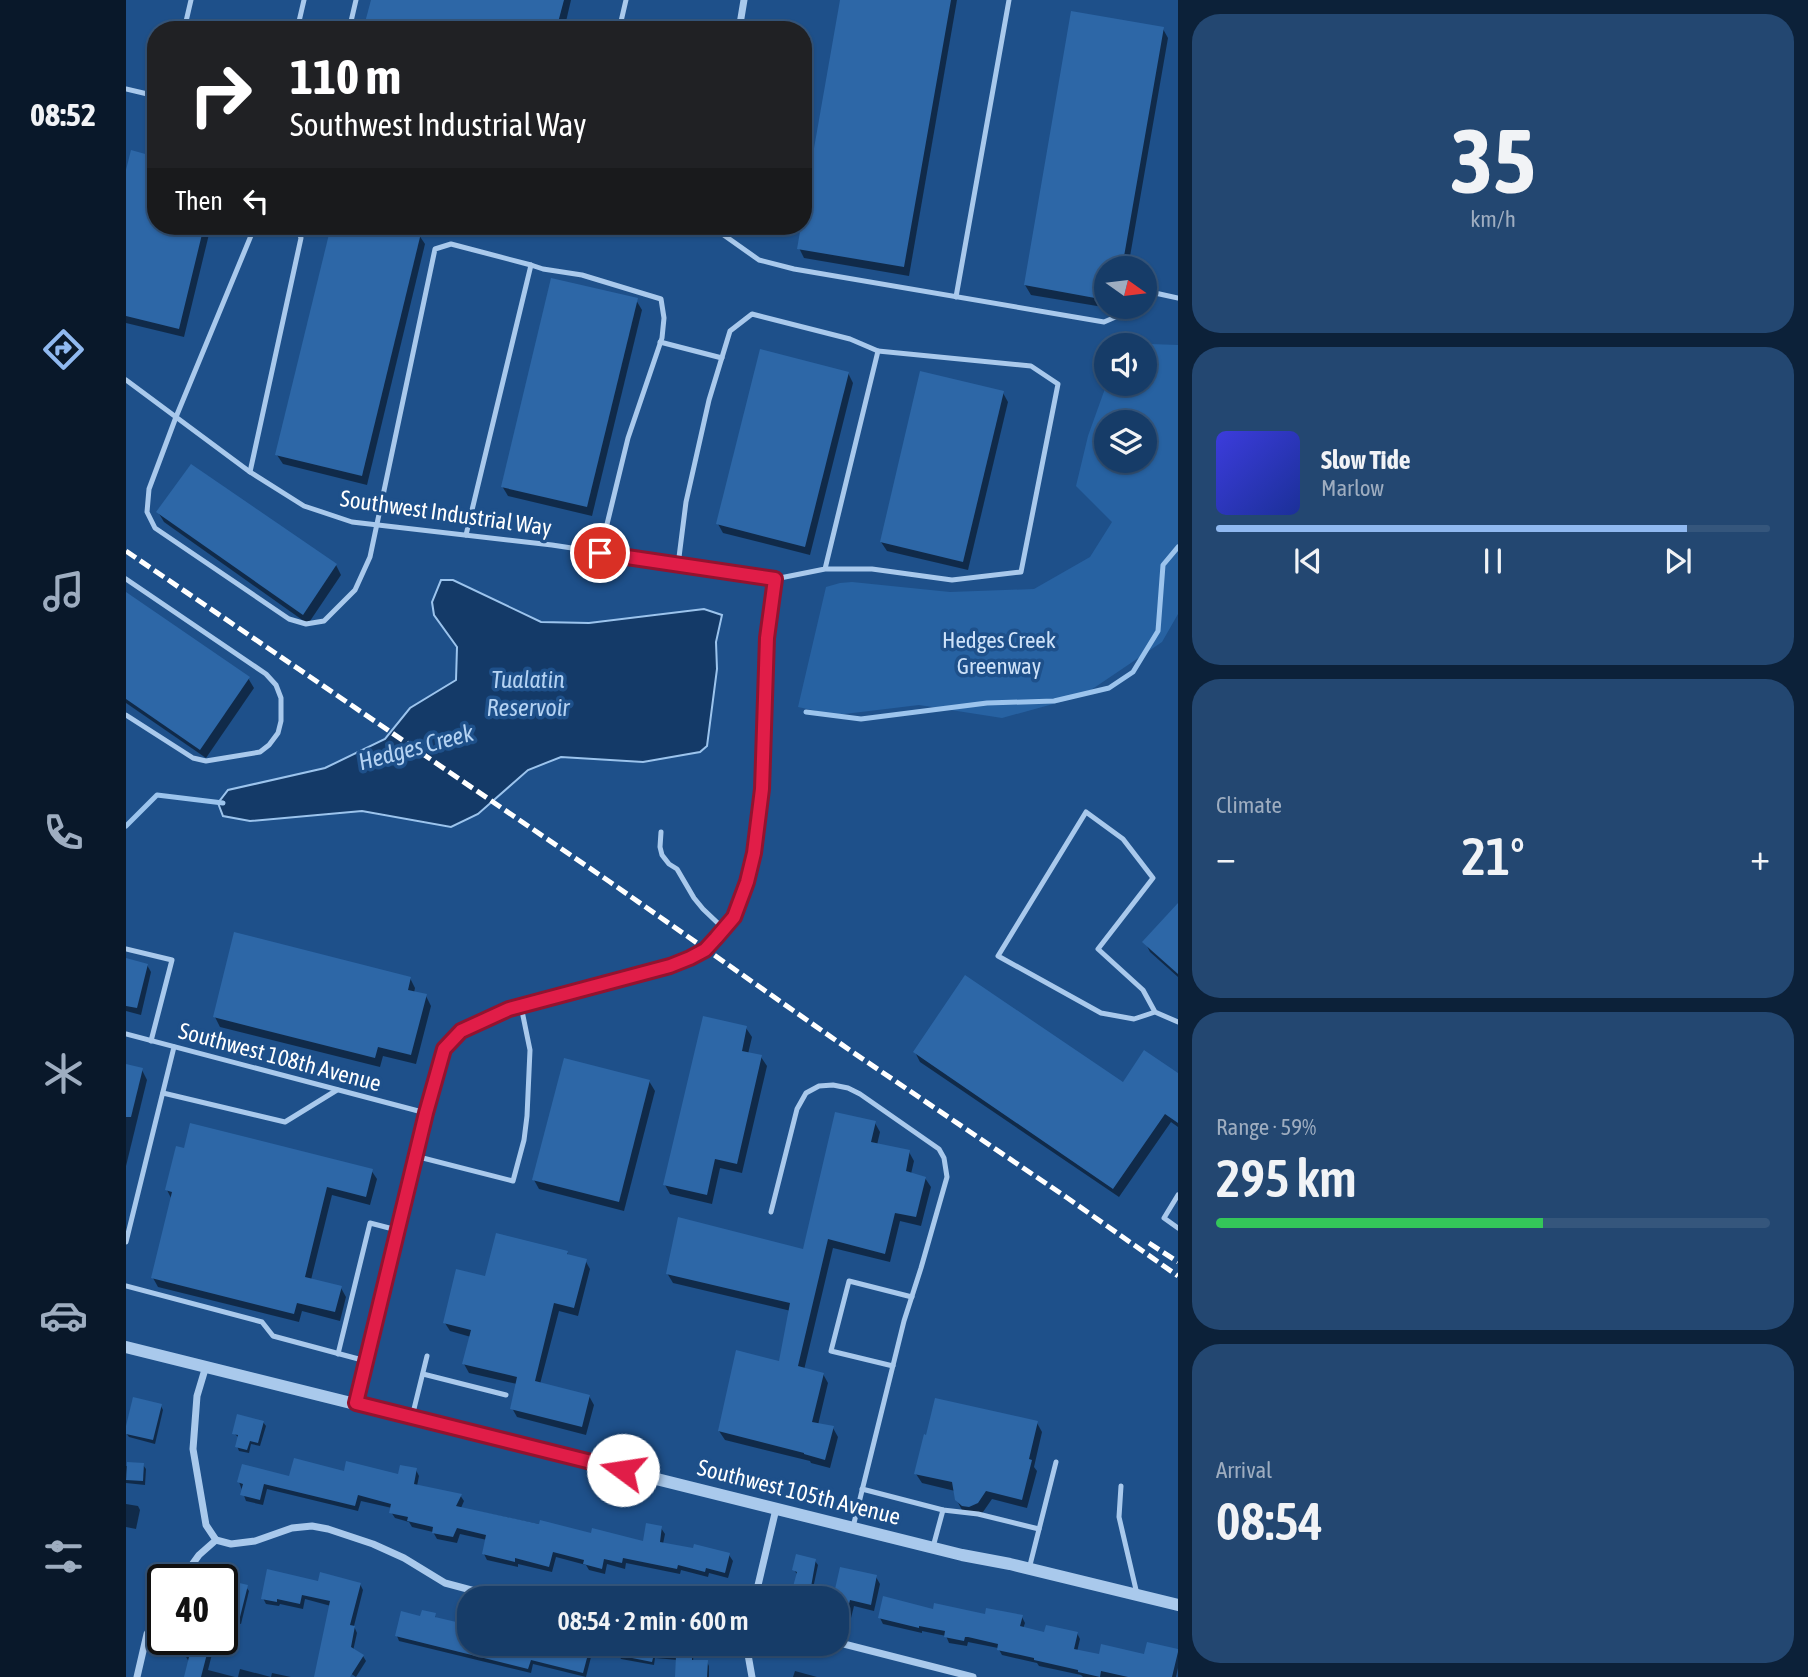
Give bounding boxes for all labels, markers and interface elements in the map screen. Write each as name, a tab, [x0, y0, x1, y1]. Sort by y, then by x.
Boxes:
text: 110 m	[290, 48, 401, 104]
icon: right	[175, 49, 266, 140]
text: 08:52	[30, 96, 96, 133]
text: Southwest Industrial Way	[290, 106, 587, 143]
text: 35	[1450, 108, 1536, 212]
icon: left	[237, 182, 275, 220]
text: Then	[175, 186, 223, 216]
text: km/h	[1470, 206, 1516, 232]
north arrow	[1094, 256, 1157, 318]
map controls	[1094, 256, 1157, 473]
icon: directions	[39, 325, 88, 374]
button: sound	[1094, 333, 1157, 396]
button: layers	[1094, 410, 1157, 473]
text: Slow Tide	[1321, 445, 1411, 475]
text: Marlow	[1321, 475, 1384, 501]
street label: Southwest Industrial Way	[339, 485, 553, 541]
pin	[570, 523, 630, 583]
icon: arrive	[581, 534, 619, 572]
icon: previous	[1289, 542, 1327, 580]
icon: pause	[1474, 542, 1512, 580]
icon: next	[1659, 542, 1697, 580]
icon: music	[39, 567, 88, 616]
park label: Hedges Creek Greenway	[942, 627, 1056, 679]
water label: Tualatin Reservoir	[487, 666, 570, 721]
water label: Hedges Creek	[355, 719, 477, 775]
text: Climate	[1216, 792, 1282, 818]
icon: phone	[39, 808, 88, 857]
text: 21°	[1461, 826, 1525, 886]
text: −	[1216, 835, 1236, 878]
text: +	[1750, 835, 1770, 878]
street label: Southwest 108th Avenue	[176, 1017, 384, 1097]
icon: climate	[39, 1049, 88, 1098]
text: Range · 59%	[1216, 1114, 1316, 1140]
text: 295 km	[1216, 1148, 1357, 1208]
icon: car	[39, 1291, 88, 1340]
position arrow	[586, 1433, 660, 1507]
street label: Southwest 105th Avenue	[695, 1454, 903, 1530]
text: Arrival	[1216, 1457, 1272, 1483]
text: 08:54	[1216, 1491, 1323, 1551]
icon: filters	[39, 1532, 88, 1581]
speed limit sign: 40	[147, 1564, 238, 1655]
text: 08:54 · 2 min · 600 m	[558, 1606, 748, 1636]

